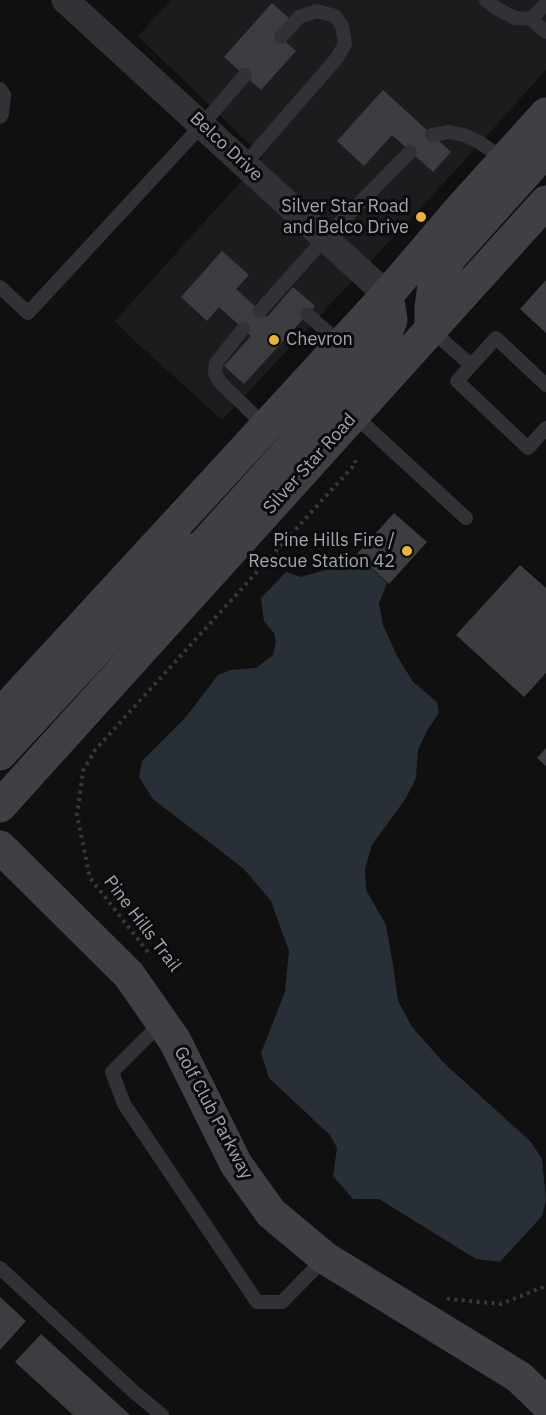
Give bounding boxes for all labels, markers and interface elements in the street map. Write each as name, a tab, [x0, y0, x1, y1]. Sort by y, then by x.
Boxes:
street label: Belco Drive	[185, 108, 267, 186]
place label: Silver Star Road and Belco Drive	[281, 196, 409, 238]
marker: Silver Star Road and Belco Drive	[414, 210, 428, 224]
place label: Chevron	[286, 329, 353, 351]
marker: Chevron	[267, 333, 281, 347]
street label: Silver Star Road	[259, 409, 361, 519]
place label: Pine Hills Fire / Rescue Station 42	[248, 530, 395, 572]
marker: Pine Hills Fire / Rescue Station 42	[400, 544, 414, 558]
street label: Pine Hills Trail	[99, 872, 185, 976]
street label: Golf Club Parkway	[169, 1043, 257, 1183]

